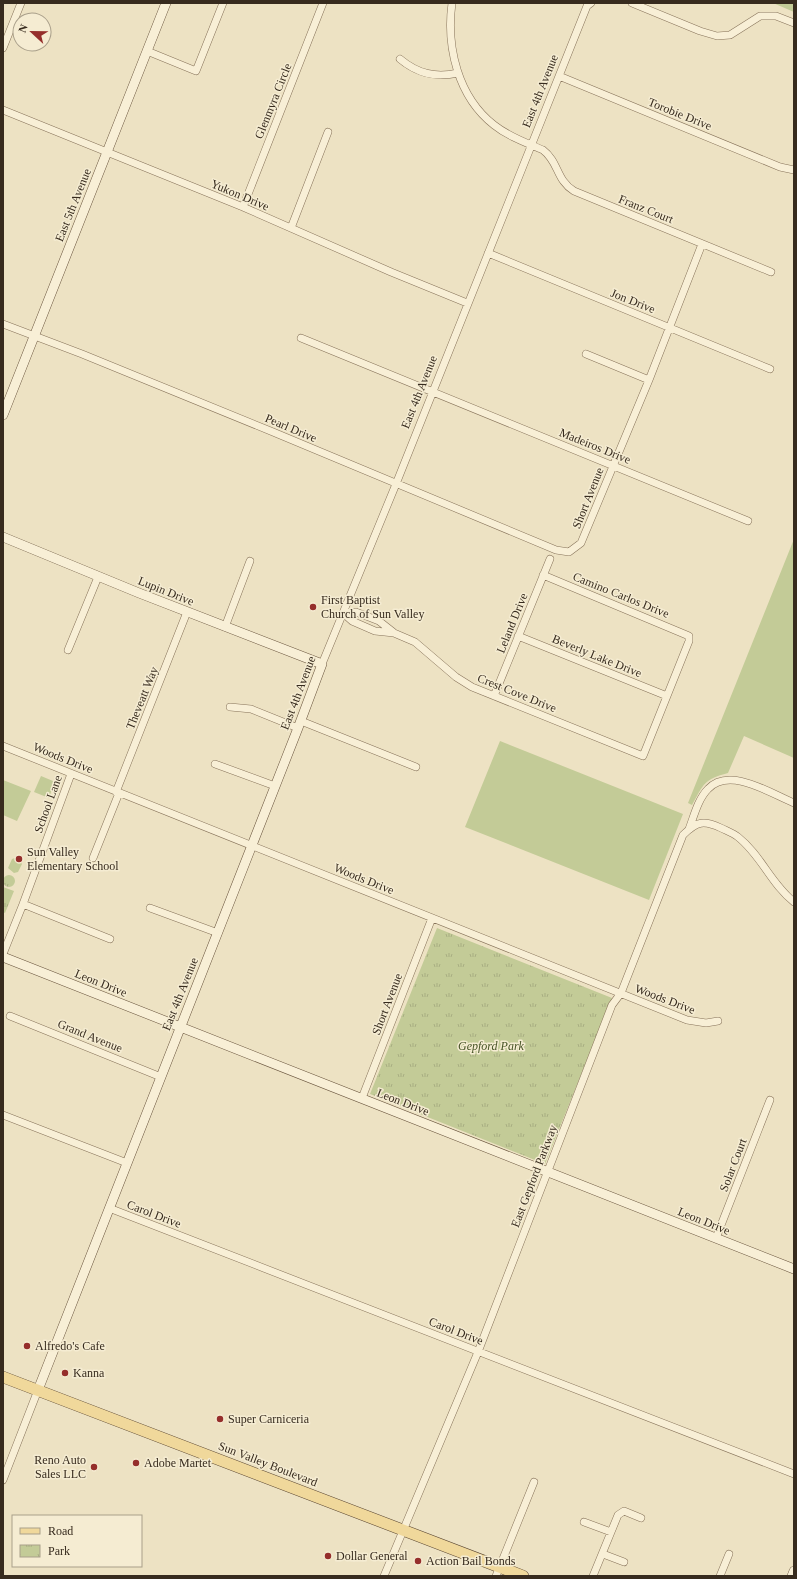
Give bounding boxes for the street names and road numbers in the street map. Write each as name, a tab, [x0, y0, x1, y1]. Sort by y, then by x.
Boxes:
street label: East 4th Avenue	[519, 52, 561, 130]
street label: Glenmyra Circle	[251, 61, 295, 141]
street label: Torobie Drive	[646, 95, 714, 133]
street label: East 5th Avenue	[52, 166, 94, 244]
street label: Yukon Drive	[209, 177, 271, 213]
street label: Franz Court	[617, 192, 676, 227]
street label: Jon Drive	[609, 286, 657, 316]
street label: East 4th Avenue	[398, 353, 440, 431]
street label: Pearl Drive	[263, 411, 319, 445]
street label: Madeiros Drive	[557, 425, 633, 467]
street label: Short Avenue	[569, 465, 607, 531]
street label: Camino Carlos Drive	[571, 569, 671, 621]
street label: Lupin Drive	[136, 573, 196, 609]
street label: Leland Drive	[494, 591, 530, 655]
street label: Beverly Lake Drive	[550, 632, 644, 680]
street label: East 4th Avenue	[278, 654, 318, 732]
street label: Theveatt Way	[123, 665, 161, 731]
street label: Crest Cove Drive	[475, 671, 559, 715]
street label: Woods Drive	[31, 740, 95, 776]
street label: School Lane	[31, 773, 65, 835]
street label: Woods Drive	[332, 861, 396, 897]
street label: East 4th Avenue	[159, 955, 201, 1033]
street label: Leon Drive	[73, 966, 129, 1000]
street label: Short Avenue	[369, 971, 405, 1037]
street label: Woods Drive	[633, 981, 697, 1017]
street label: Grand Avenue	[55, 1017, 125, 1055]
street label: Leon Drive	[375, 1086, 431, 1118]
street label: East Gepford Parkway	[508, 1123, 560, 1229]
street label: Solar Court	[716, 1136, 750, 1193]
street label: Carol Drive	[125, 1197, 183, 1231]
street label: Leon Drive	[676, 1204, 732, 1238]
street label: Carol Drive	[427, 1314, 485, 1348]
street label: Sun Valley Boulevard	[216, 1439, 320, 1489]

